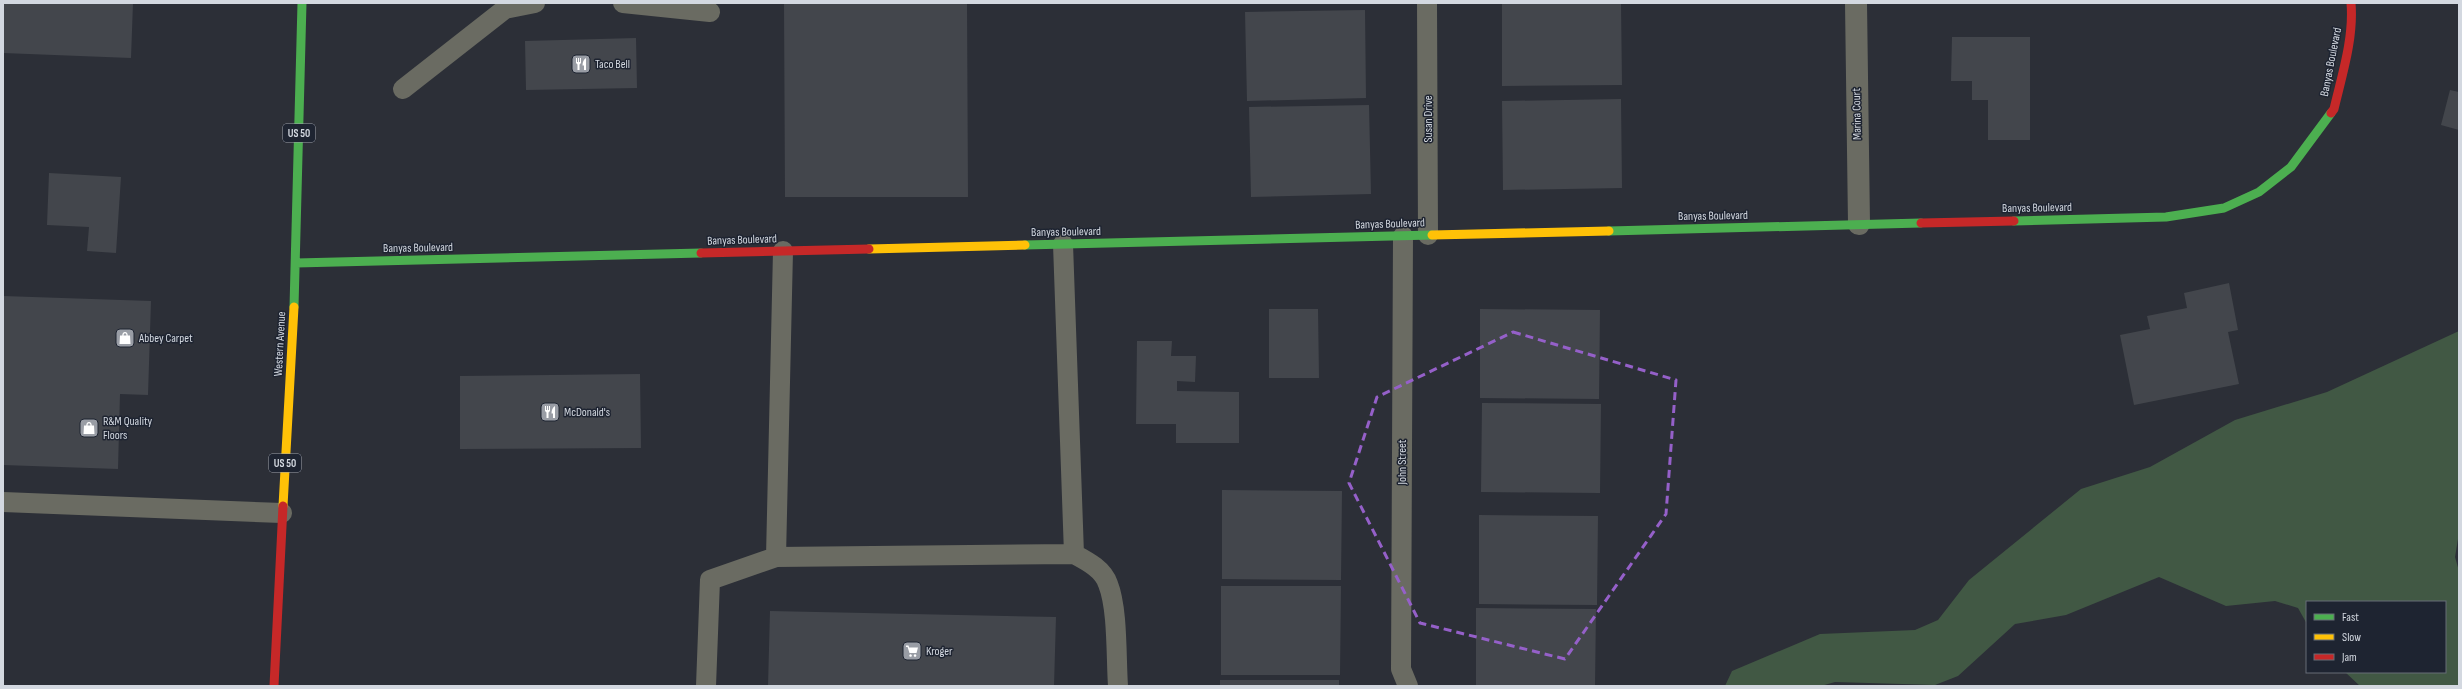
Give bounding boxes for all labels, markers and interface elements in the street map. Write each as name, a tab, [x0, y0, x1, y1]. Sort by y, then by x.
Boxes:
street label: Banyas Boulevard	[2317, 26, 2345, 98]
restaurant icon: Taco Bell	[570, 53, 592, 75]
place label: Taco Bell	[595, 57, 630, 72]
street label: Marina Court	[1849, 88, 1865, 140]
street label: Susan Drive	[1421, 95, 1436, 143]
road number: US 50	[283, 124, 315, 142]
street label: Banyas Boulevard	[2002, 200, 2072, 216]
street label: Banyas Boulevard	[1678, 208, 1748, 224]
street label: Banyas Boulevard	[1355, 215, 1425, 233]
street label: Banyas Boulevard	[1031, 224, 1101, 240]
street label: Banyas Boulevard	[707, 231, 777, 249]
street label: Banyas Boulevard	[383, 240, 453, 256]
street label: Western Avenue	[271, 311, 289, 377]
shop icon: Abbey Carpet	[114, 327, 136, 349]
place label: Abbey Carpet	[138, 331, 193, 346]
restaurant icon: McDonald's	[539, 401, 561, 423]
place label: McDonald's	[564, 405, 610, 420]
place label: R&M Quality Floors	[103, 414, 153, 443]
shop icon: R&M Quality Floors	[78, 417, 100, 439]
street label: John Street	[1395, 439, 1410, 485]
road number: US 50	[269, 454, 301, 472]
legend	[2306, 601, 2446, 673]
text: Fast	[2342, 610, 2359, 625]
text: Slow	[2342, 630, 2361, 645]
supermarket icon: Kroger	[901, 640, 923, 662]
place label: Kroger	[926, 644, 953, 659]
text: Jam	[2341, 650, 2357, 665]

